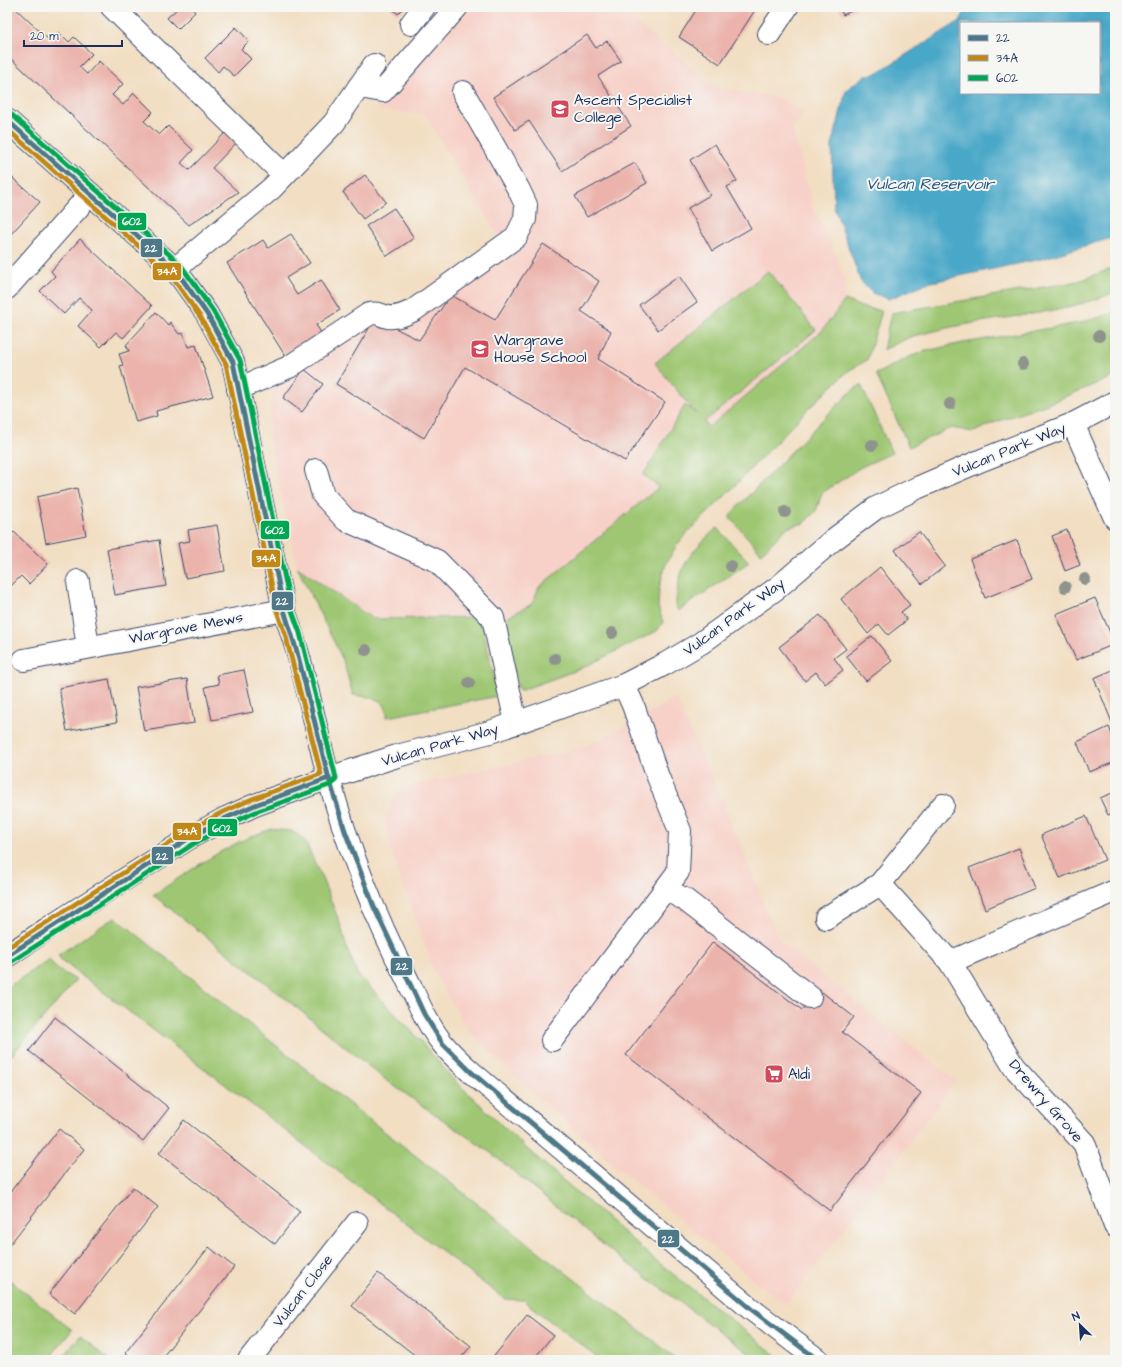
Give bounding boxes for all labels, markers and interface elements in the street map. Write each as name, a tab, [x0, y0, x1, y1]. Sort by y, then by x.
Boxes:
scale bar	[24, 22, 122, 48]
legend	[960, 22, 1100, 94]
text: 20 m	[30, 28, 59, 45]
text: 22	[996, 30, 1010, 47]
text: 34A	[996, 50, 1018, 67]
text: 602	[996, 70, 1018, 87]
place label: Ascent Specialist College	[574, 90, 692, 129]
school or university icon: Ascent Specialist College	[549, 98, 571, 120]
water label: Vulcan Reservoir	[866, 173, 996, 195]
line badge: 602	[117, 212, 147, 231]
text: 602	[122, 214, 143, 229]
line badge: 22	[140, 238, 163, 258]
text: 22	[144, 241, 158, 256]
line badge: 34A	[152, 262, 182, 281]
text: 34A	[156, 264, 178, 279]
place label: Wargrave House School	[494, 330, 587, 368]
school or university icon: Wargrave House School	[469, 338, 491, 360]
street label: Vulcan Park Way	[949, 418, 1069, 483]
line badge: 602	[260, 520, 290, 540]
text: 602	[265, 523, 286, 538]
line badge: 34A	[251, 549, 281, 568]
text: 34A	[255, 551, 277, 566]
street label: Vulcan Park Way	[679, 573, 790, 662]
line badge: 22	[271, 591, 294, 611]
text: 22	[275, 594, 289, 609]
street label: Wargrave Mews	[127, 607, 245, 650]
street label: Vulcan Park Way	[379, 718, 501, 773]
line badge: 602	[207, 818, 238, 837]
text: 602	[212, 821, 233, 836]
line badge: 34A	[172, 822, 202, 841]
text: 34A	[176, 824, 198, 839]
line badge: 22	[151, 846, 174, 865]
text: 22	[155, 849, 169, 864]
line badge: 22	[390, 957, 413, 976]
text: 22	[395, 959, 409, 974]
street label: Drewry Grove	[1003, 1055, 1088, 1148]
supermarket icon: Aldi	[763, 1063, 785, 1085]
place label: Aldi	[788, 1064, 811, 1085]
line badge: 22	[657, 1229, 680, 1248]
text: 22	[661, 1232, 675, 1247]
street label: Vulcan Close	[268, 1250, 338, 1332]
north arrow	[1060, 1305, 1100, 1345]
text: N	[1070, 1308, 1082, 1325]

